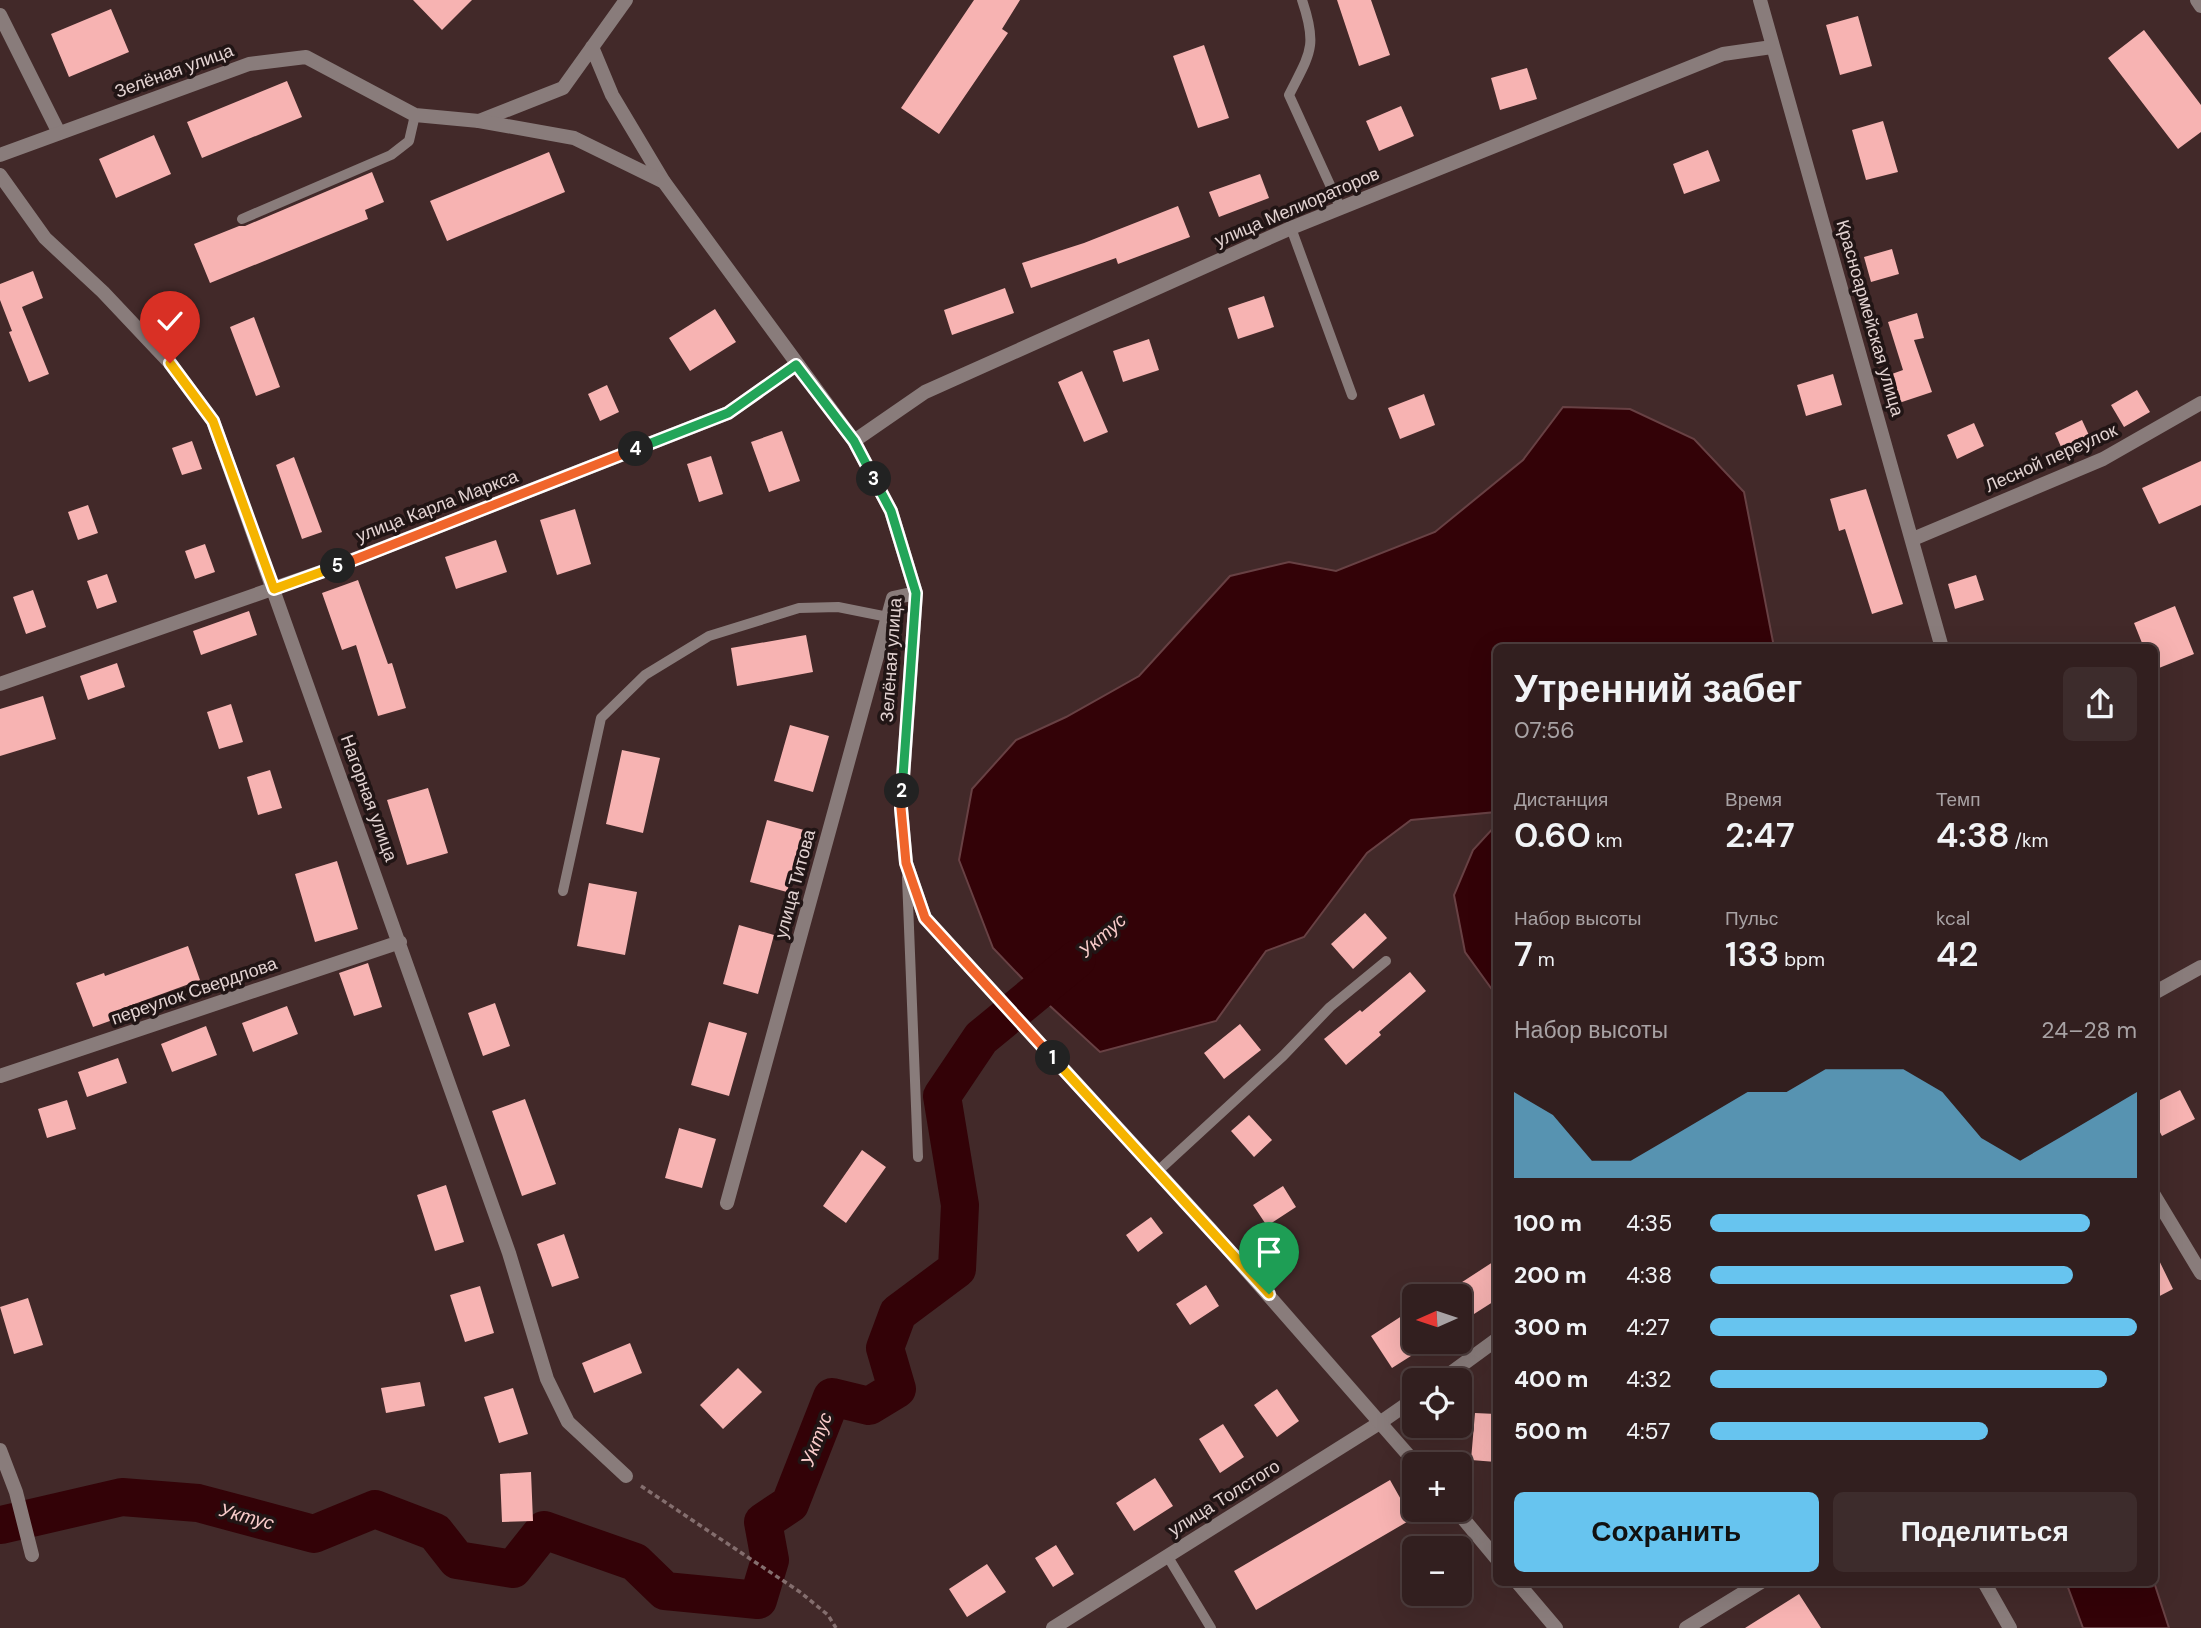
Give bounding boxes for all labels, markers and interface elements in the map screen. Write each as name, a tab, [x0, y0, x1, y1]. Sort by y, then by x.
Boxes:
street label: Зелёная улица	[111, 38, 238, 104]
street label: улица Мелиораторов	[1211, 161, 1383, 253]
street label: Красноармейская улица	[1830, 217, 1910, 420]
pin	[140, 291, 200, 363]
icon: check	[151, 302, 189, 340]
street label: Лесной переулок	[1981, 418, 2121, 498]
pin: 4	[618, 432, 654, 466]
text: 4	[629, 436, 642, 461]
pin: 3	[856, 462, 892, 496]
street label: улица Карла Маркса	[353, 464, 522, 548]
text: 3	[868, 466, 879, 491]
pin: 5	[320, 548, 356, 584]
text: 5	[332, 553, 343, 578]
street label: Зелёная улица	[875, 596, 907, 723]
text: Утренний забег	[1514, 664, 1802, 714]
button: share	[2063, 667, 2137, 741]
text: 07:56	[1514, 715, 1575, 745]
street label: Нагорная улица	[335, 731, 403, 866]
pin: 2	[884, 774, 920, 808]
text: 2	[896, 778, 907, 803]
text: Дистанция	[1514, 787, 1608, 812]
text: Время	[1725, 787, 1782, 812]
text: Темп	[1936, 787, 1980, 812]
text: 0.60	[1514, 812, 1591, 858]
text: 2:47	[1725, 812, 1795, 858]
text: 4:38	[1936, 812, 2010, 858]
street label: улица Титова	[769, 826, 821, 941]
text: km	[1591, 828, 1622, 853]
text: /km	[2010, 828, 2049, 853]
text: Набор высоты	[1514, 906, 1641, 931]
text: Пульс	[1725, 906, 1778, 931]
text: kcal	[1936, 906, 1970, 931]
water label: Уктус	[1072, 907, 1132, 964]
text: 7	[1514, 931, 1533, 977]
text: 133	[1725, 931, 1779, 977]
text: 42	[1936, 931, 1979, 977]
text: m	[1533, 947, 1555, 972]
text: bpm	[1779, 947, 1825, 972]
street label: переулок Свердлова	[108, 951, 281, 1031]
text: Набор высоты	[1514, 1015, 1668, 1045]
text: 24–28 m	[2041, 1015, 2137, 1045]
pin: 1	[1036, 1040, 1070, 1076]
text: 1	[1049, 1045, 1056, 1070]
text: 100 m	[1514, 1208, 1582, 1238]
text: 4:35	[1626, 1208, 1672, 1238]
pin	[1239, 1222, 1299, 1294]
icon: arrive	[1250, 1233, 1288, 1271]
text: 200 m	[1514, 1260, 1587, 1290]
text: 4:38	[1626, 1260, 1672, 1290]
north arrow	[1402, 1284, 1472, 1354]
map controls	[1402, 1284, 1472, 1606]
text: 300 m	[1514, 1312, 1587, 1342]
text: 4:27	[1626, 1312, 1670, 1342]
text: 400 m	[1514, 1364, 1588, 1394]
text: 4:32	[1626, 1364, 1671, 1394]
button: locate	[1402, 1368, 1472, 1438]
water label: Уктус	[794, 1408, 838, 1471]
text: 500 m	[1514, 1416, 1588, 1446]
text: 4:57	[1626, 1416, 1671, 1446]
button: +	[1402, 1452, 1472, 1522]
street label: улица Толстого	[1164, 1454, 1284, 1542]
button: Сохранить	[1514, 1492, 1819, 1572]
button: Поделиться	[1833, 1492, 2137, 1572]
water label: Уктус	[216, 1497, 277, 1536]
button: −	[1402, 1536, 1472, 1606]

